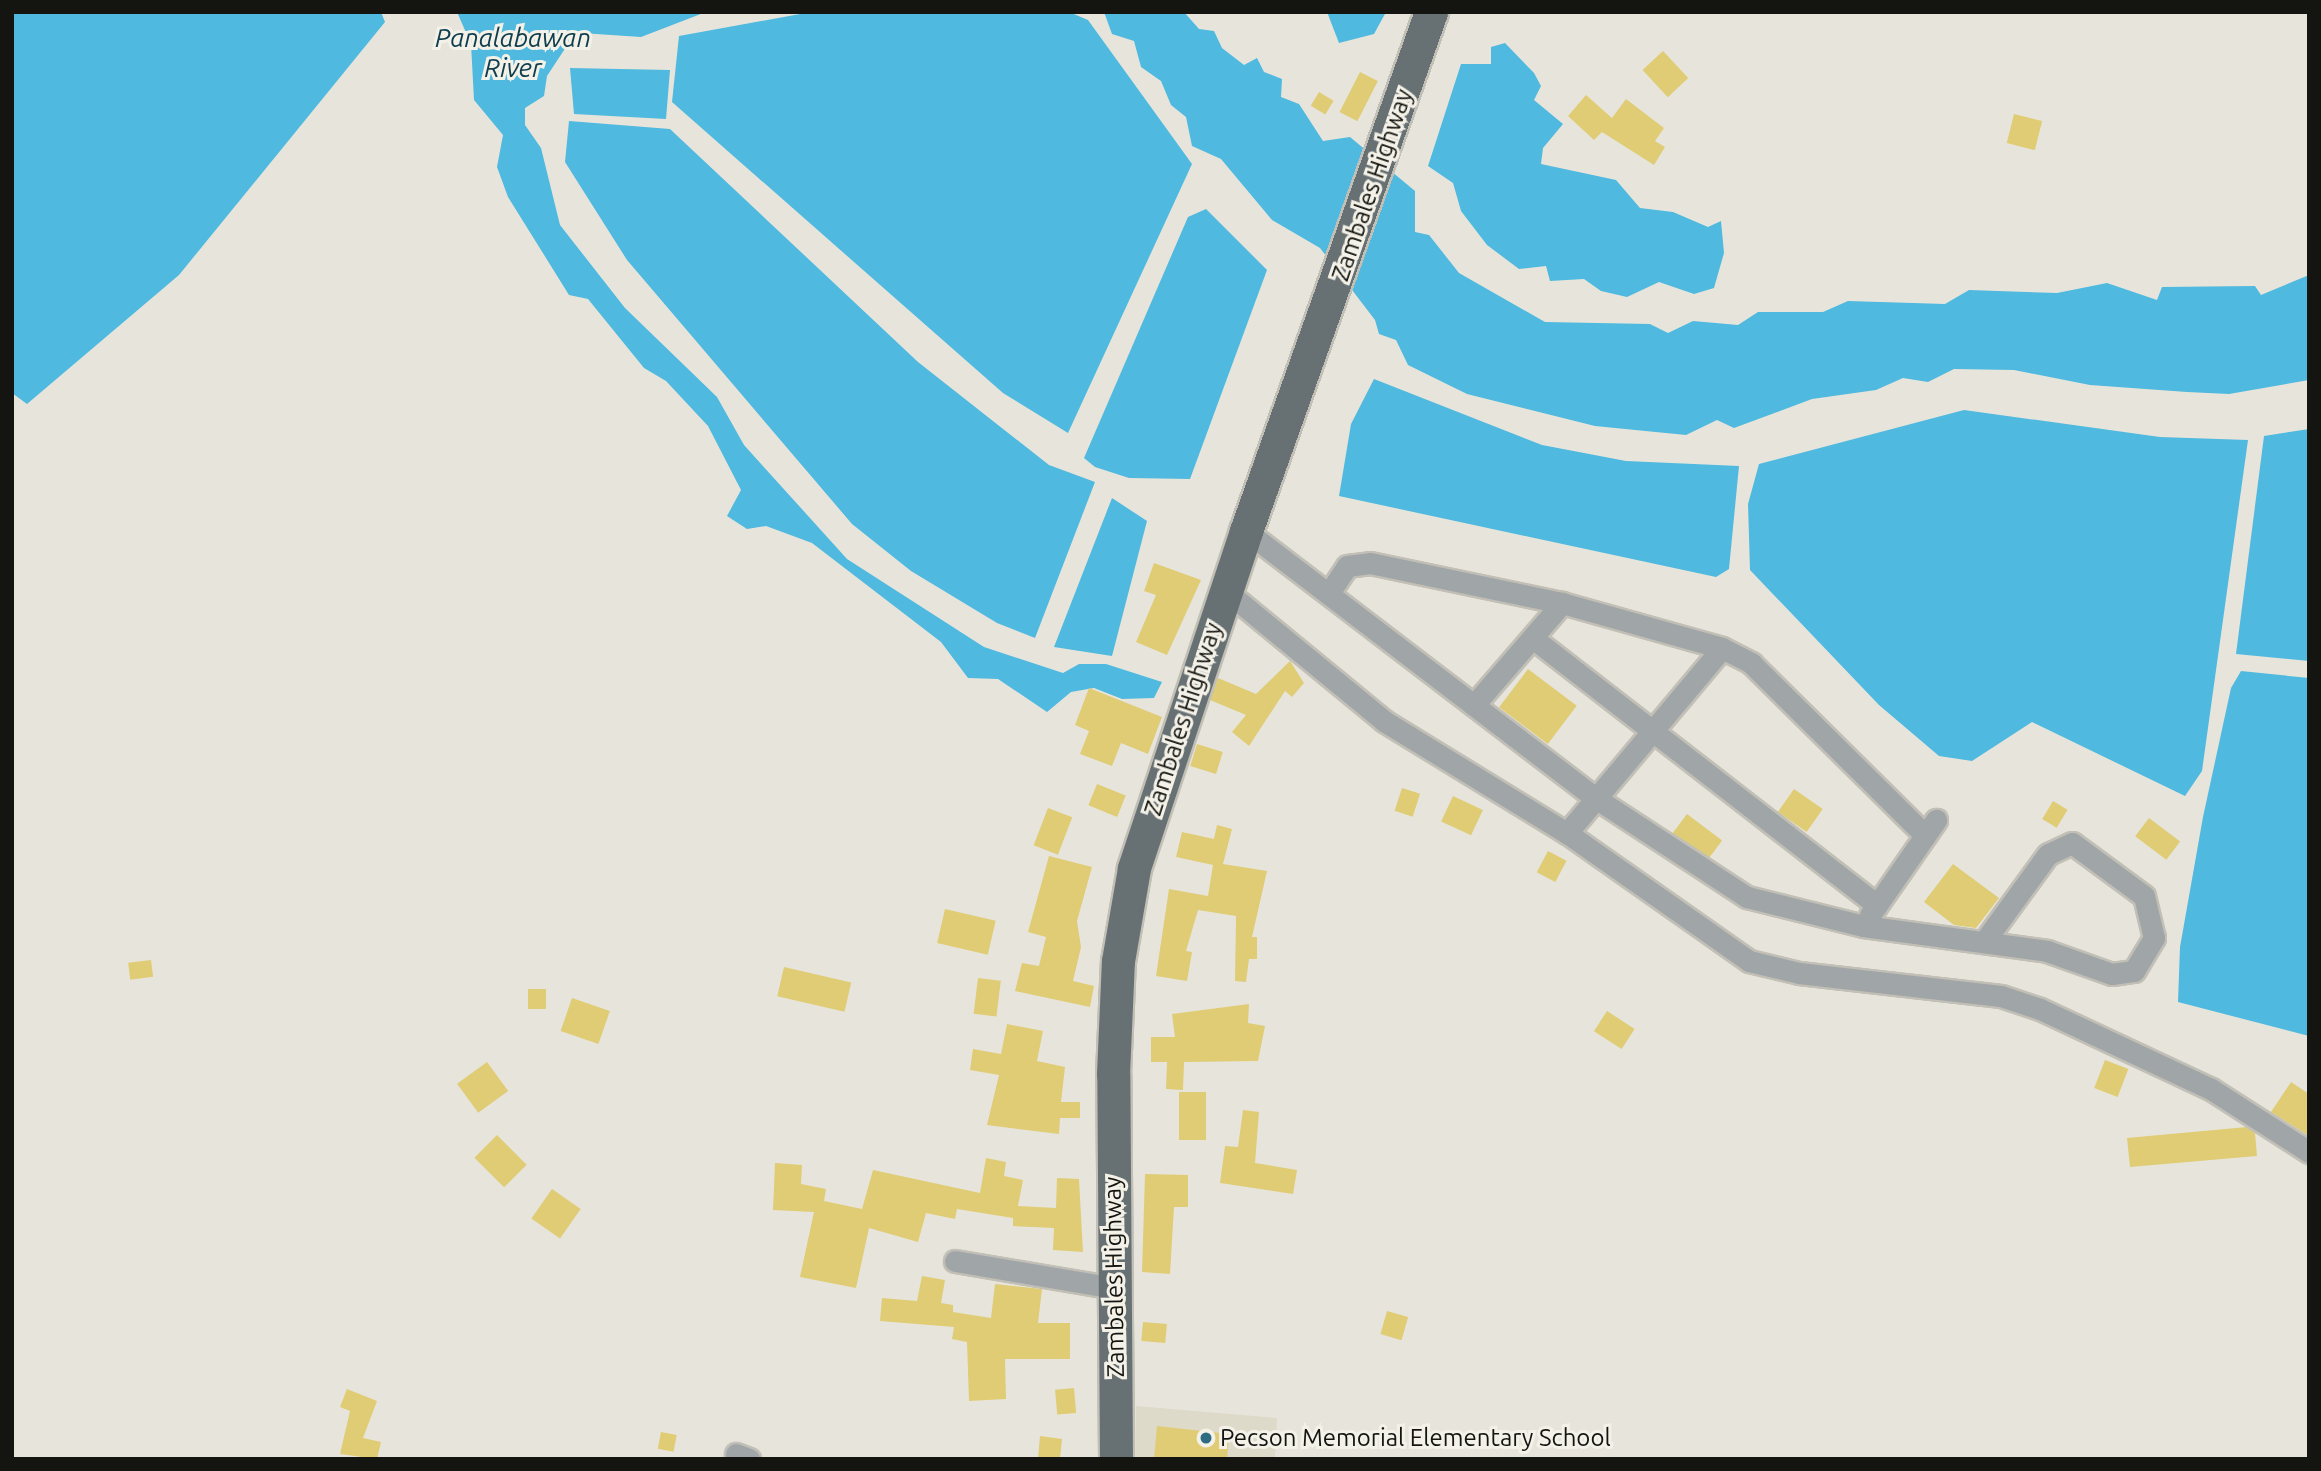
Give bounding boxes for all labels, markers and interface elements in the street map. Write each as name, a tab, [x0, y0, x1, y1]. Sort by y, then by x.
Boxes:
water label: Panalabawan River	[435, 22, 591, 84]
street label: Zambales Highway	[1326, 85, 1418, 285]
street label: Zambales Highway	[1138, 619, 1228, 819]
street label: Zambales Highway	[1098, 1176, 1130, 1378]
place label: Pecson Memorial Elementary School	[1220, 1424, 1611, 1452]
marker: Pecson Memorial Elementary School	[1198, 1430, 1214, 1446]

